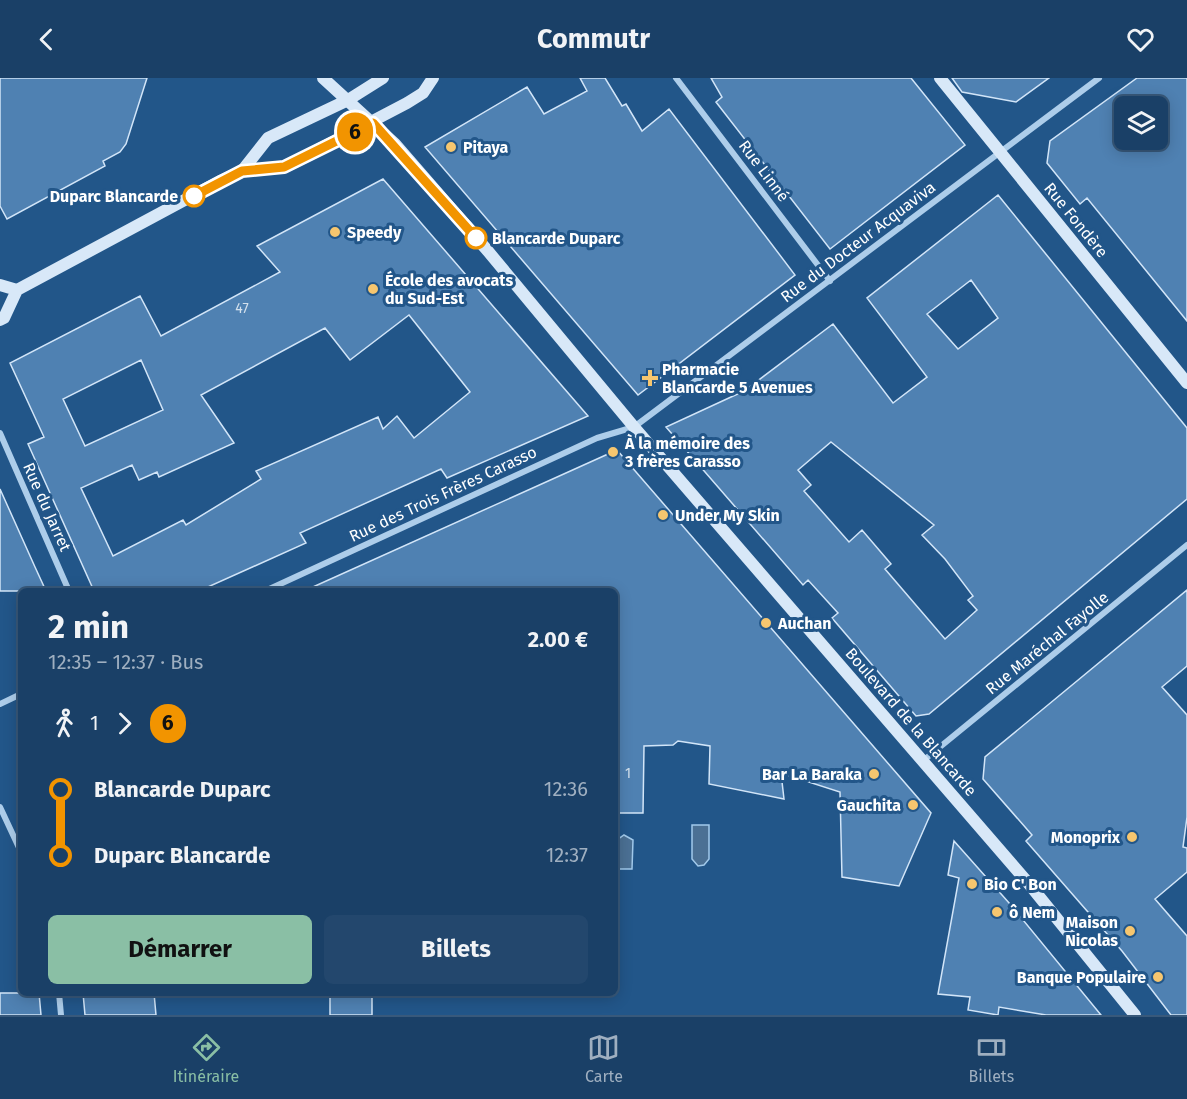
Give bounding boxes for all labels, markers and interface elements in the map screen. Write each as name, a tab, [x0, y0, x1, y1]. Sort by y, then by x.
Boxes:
icon: back	[30, 23, 63, 56]
text: Commutr	[537, 23, 650, 55]
icon: heart	[1124, 23, 1157, 56]
map controls	[1114, 96, 1168, 150]
button: layers	[1114, 96, 1168, 150]
line badge: 6	[336, 112, 374, 152]
text: 6	[349, 119, 361, 145]
street label: Rue Linné	[735, 137, 793, 205]
place label: Pitaya	[463, 138, 509, 157]
marker: Pitaya	[444, 140, 458, 154]
street label: Rue du Docteur Acquaviva	[777, 178, 939, 306]
street label: Rue Fondère	[1040, 179, 1112, 261]
marker: Duparc Blancarde	[183, 185, 205, 207]
place label: Duparc Blancarde	[50, 187, 178, 206]
place label: Speedy	[347, 223, 402, 242]
marker: Speedy	[328, 225, 342, 239]
marker: Blancarde Duparc	[465, 227, 487, 249]
place label: Blancarde Duparc	[492, 229, 621, 248]
place label: École des avocats du Sud-Est	[385, 270, 513, 308]
marker: École des avocats du Sud-Est	[366, 282, 380, 296]
house number: 47	[235, 300, 249, 317]
place label: Pharmacie Blancarde 5 Avenues	[662, 360, 813, 397]
marker: Pharmacie Blancarde 5 Avenues	[643, 371, 657, 385]
place label: À la mémoire des 3 frères Carasso	[624, 433, 750, 471]
street label: Rue des Trois Frères Carasso	[346, 442, 540, 546]
marker: À la mémoire des 3 frères Carasso	[606, 445, 620, 459]
street label: Rue du Jarret	[19, 460, 75, 554]
place label: Under My Skin	[675, 506, 780, 525]
marker: Under My Skin	[656, 508, 670, 522]
street label: Rue Maréchal Fayolle	[982, 588, 1112, 698]
text: 2 min	[48, 607, 129, 647]
place label: Auchan	[777, 614, 832, 633]
marker: Auchan	[759, 616, 773, 630]
text: 2.00 €	[528, 626, 588, 653]
street label: Boulevard de la Blancarde	[841, 644, 981, 800]
text: 12:35 – 12:37 · Bus	[48, 650, 203, 674]
icon: walk	[48, 707, 81, 740]
icon: forward	[108, 707, 141, 740]
text: 6	[162, 710, 174, 736]
text: 1	[90, 711, 99, 735]
house number: 1	[625, 765, 631, 782]
place label: Bar La Baraka	[762, 765, 862, 784]
marker: Bar La Baraka	[867, 767, 881, 781]
text: Blancarde Duparc	[94, 776, 270, 803]
text: 12:36	[544, 777, 588, 801]
place label: Gauchita	[837, 796, 901, 815]
marker: Gauchita	[906, 798, 920, 812]
place label: Monoprix	[1051, 828, 1121, 847]
marker: Monoprix	[1125, 830, 1139, 844]
text: Duparc Blancarde	[94, 842, 270, 869]
text: 12:37	[546, 843, 588, 867]
place label: Bio C' Bon	[984, 875, 1057, 894]
marker: Bio C' Bon	[965, 877, 979, 891]
place label: ô Nem	[1009, 903, 1055, 922]
marker: ô Nem	[990, 905, 1004, 919]
place label: Maison Nicolas	[1065, 913, 1118, 950]
button: Démarrer	[48, 915, 312, 984]
button: Billets	[324, 915, 588, 984]
marker: Maison Nicolas	[1123, 924, 1137, 938]
place label: Banque Populaire	[1017, 968, 1146, 987]
marker: Banque Populaire	[1151, 970, 1165, 984]
tab: Itinéraire	[173, 1031, 239, 1086]
tab: Carte	[585, 1031, 623, 1086]
tab: Billets	[969, 1031, 1014, 1086]

